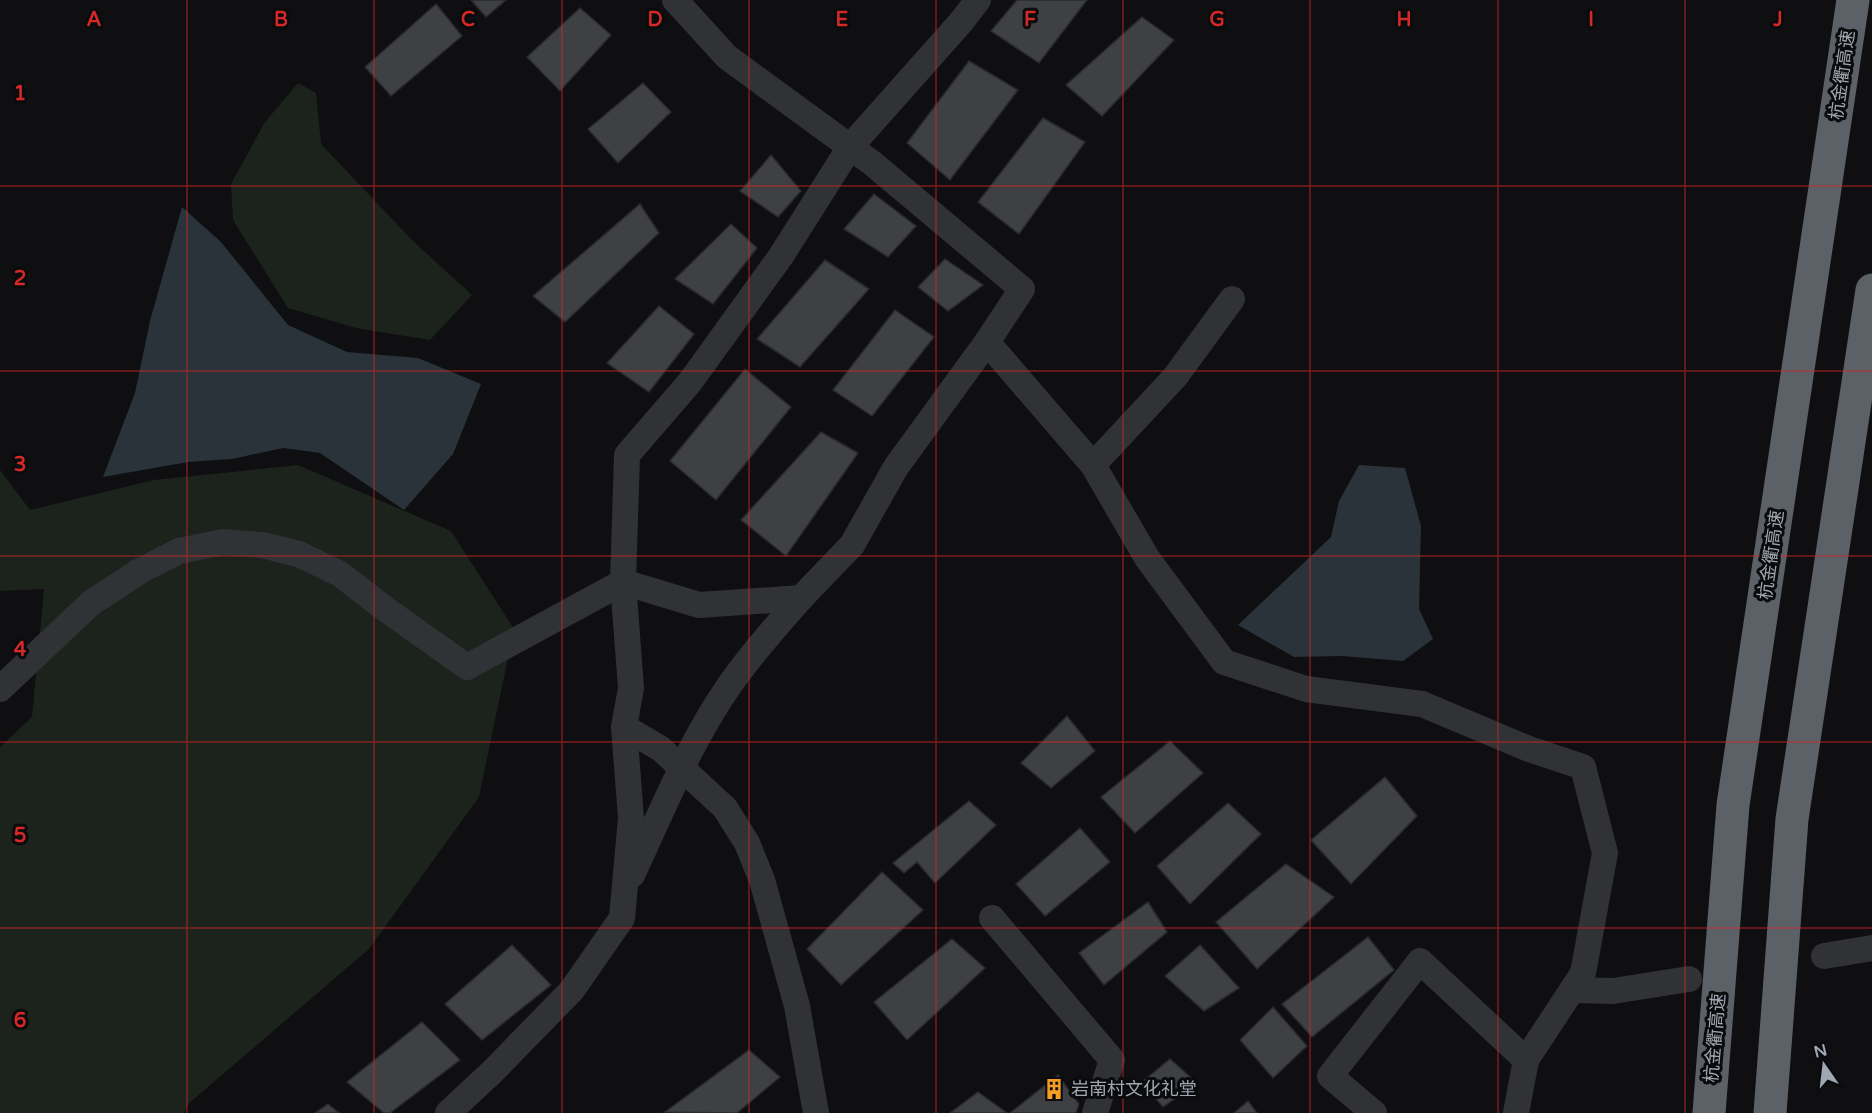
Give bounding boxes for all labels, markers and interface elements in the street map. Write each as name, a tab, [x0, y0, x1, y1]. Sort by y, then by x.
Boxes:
text: A	[87, 8, 102, 32]
text: B	[274, 8, 288, 32]
text: C	[461, 8, 475, 32]
text: D	[647, 8, 663, 32]
text: E	[836, 8, 849, 32]
text: F	[1024, 8, 1036, 32]
text: G	[1209, 8, 1225, 32]
text: H	[1396, 8, 1412, 32]
text: I	[1588, 8, 1594, 32]
text: J	[1772, 8, 1783, 32]
street label: 杭金衢高速	[1825, 29, 1859, 121]
text: 1	[14, 82, 26, 106]
text: 2	[14, 267, 26, 291]
text: 3	[14, 453, 26, 477]
street label: 杭金衢高速	[1754, 509, 1788, 601]
text: 4	[14, 638, 27, 662]
text: 5	[14, 824, 26, 848]
street label: 杭金衢高速	[1700, 992, 1730, 1084]
text: 6	[14, 1009, 26, 1033]
north arrow	[1794, 1035, 1854, 1095]
text: N	[1812, 1040, 1829, 1063]
building icon: 岩南村文化礼堂	[1042, 1077, 1066, 1101]
place label: 岩南村文化礼堂	[1071, 1078, 1197, 1100]

